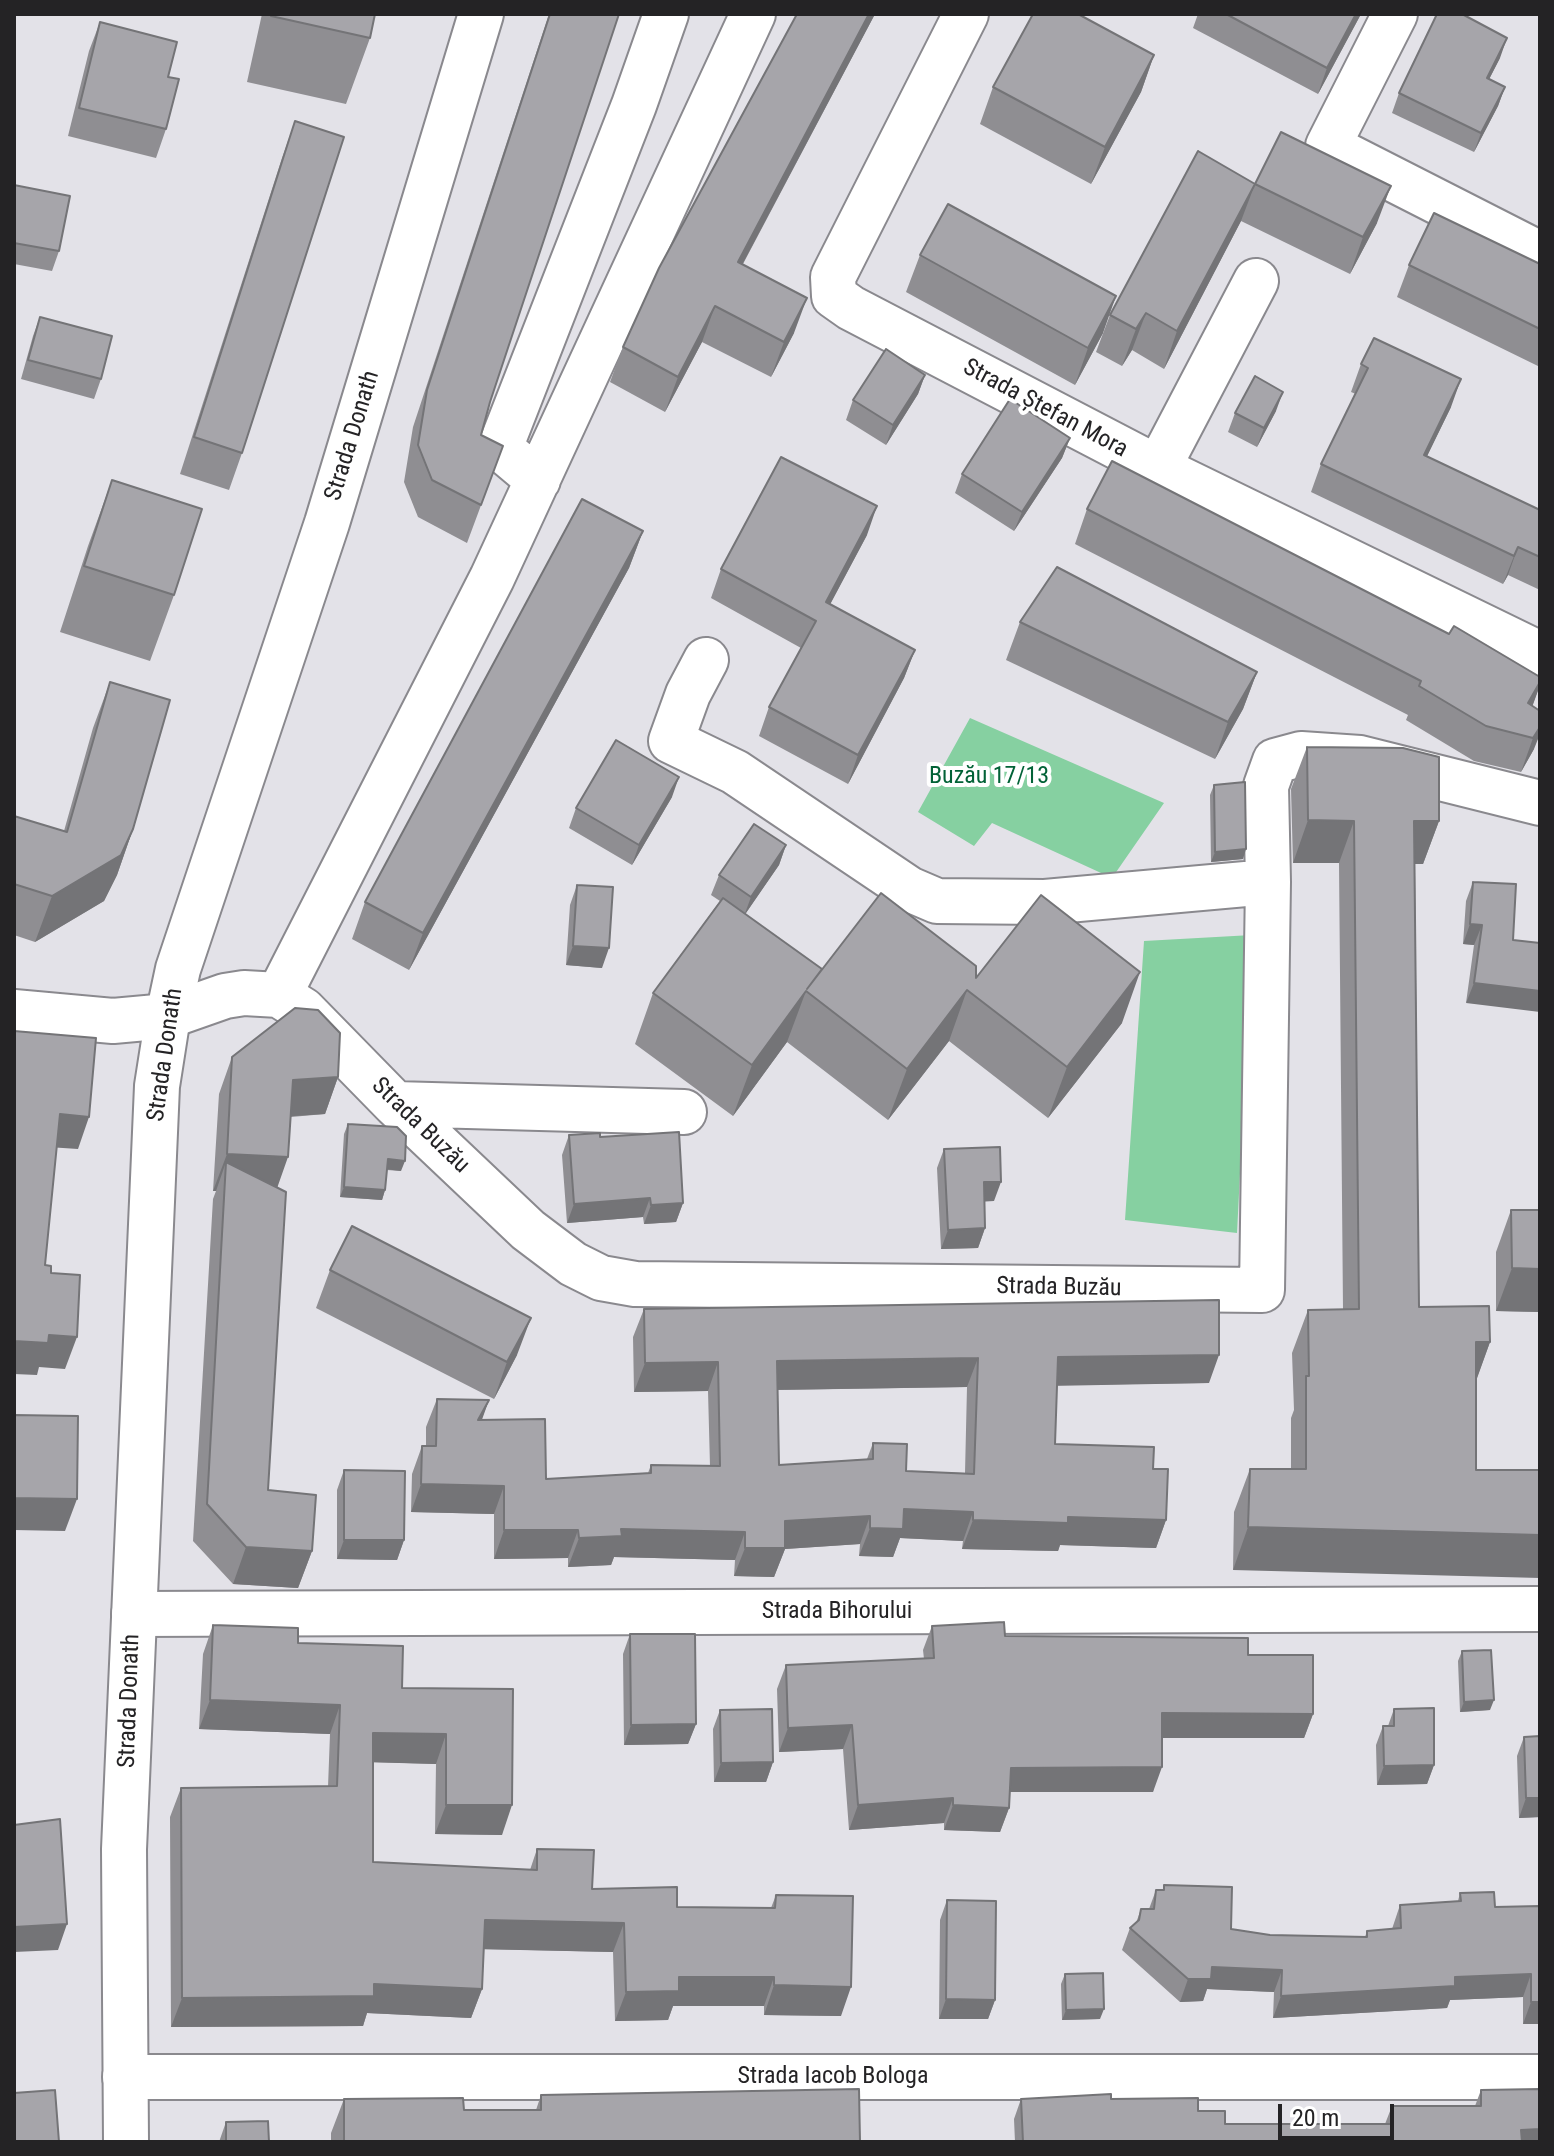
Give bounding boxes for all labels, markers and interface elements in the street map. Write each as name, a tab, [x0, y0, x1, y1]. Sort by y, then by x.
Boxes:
street label: Strada Ștefan Mora	[958, 353, 1132, 465]
street label: Strada Donath	[320, 368, 386, 504]
park label: Buzău 17/13	[929, 763, 1049, 791]
street label: Strada Donath	[142, 986, 190, 1124]
street label: Strada Buzău	[365, 1072, 475, 1180]
street label: Strada Buzău	[996, 1273, 1122, 1303]
street label: Strada Bihorului	[762, 1598, 912, 1626]
street label: Strada Donath	[113, 1633, 147, 1769]
street label: Strada Iacob Bologa	[738, 2063, 928, 2091]
scale bar	[1282, 2088, 1398, 2138]
text: 20 m	[1292, 2104, 1339, 2132]

